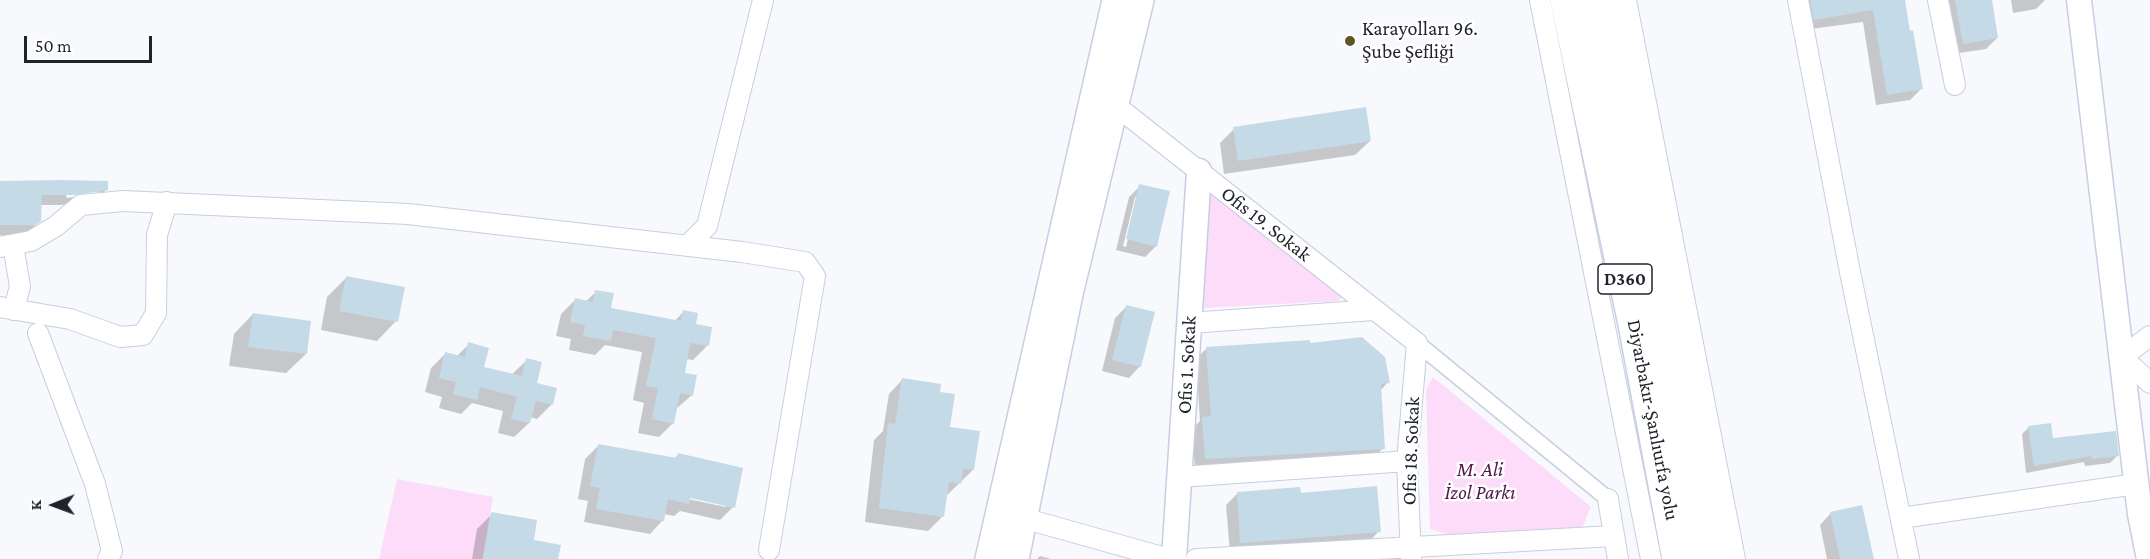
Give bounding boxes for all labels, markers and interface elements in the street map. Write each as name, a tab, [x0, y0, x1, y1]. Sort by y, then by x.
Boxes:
place label: Karayolları 96. Şube Şefliği	[1362, 17, 1478, 64]
scale bar	[27, 24, 154, 62]
marker: Karayolları 96. Şube Şefliği	[1343, 34, 1357, 48]
text: 50 m	[35, 36, 72, 56]
street label: Ofis 19. Sokak	[1216, 181, 1316, 267]
road number: D360	[1598, 264, 1652, 294]
street label: Ofis 1. Sokak	[1172, 315, 1202, 415]
street label: Diyarbakır-Şanlıurfa yolu	[1622, 318, 1684, 522]
street label: Ofis 18. Sokak	[1397, 396, 1425, 506]
park label: M. Ali İzol Parkı	[1445, 458, 1515, 505]
north arrow	[24, 475, 84, 535]
text: K	[27, 500, 44, 511]

